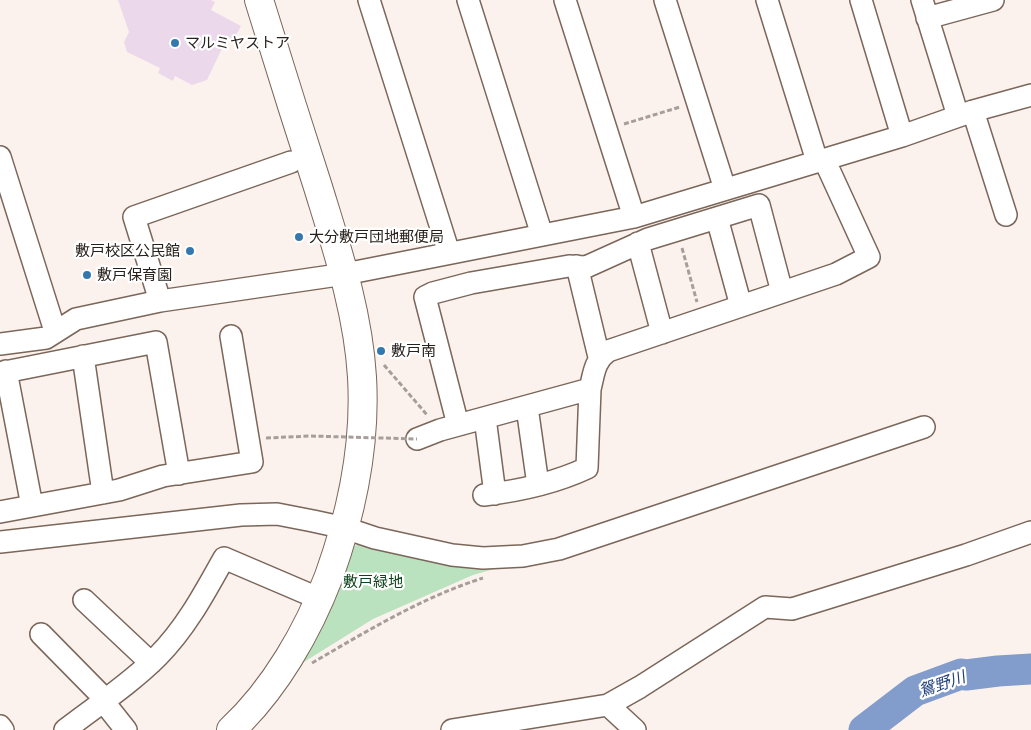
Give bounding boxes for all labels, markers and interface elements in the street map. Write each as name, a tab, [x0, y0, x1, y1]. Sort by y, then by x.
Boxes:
place label: マルミヤストア	[185, 34, 290, 52]
marker: マルミヤストア	[169, 37, 181, 49]
place label: 大分敷戸団地郵便局	[309, 228, 444, 246]
marker: 大分敷戸団地郵便局	[293, 231, 305, 243]
place label: 敷戸校区公民館	[75, 242, 180, 260]
marker: 敷戸校区公民館	[184, 245, 196, 257]
place label: 敷戸保育園	[97, 266, 172, 284]
marker: 敷戸保育園	[81, 269, 93, 281]
place label: 敷戸南	[391, 342, 436, 360]
marker: 敷戸南	[375, 345, 387, 357]
park label: 敷戸緑地	[343, 573, 403, 591]
water label: 鴛野川	[916, 667, 968, 701]

